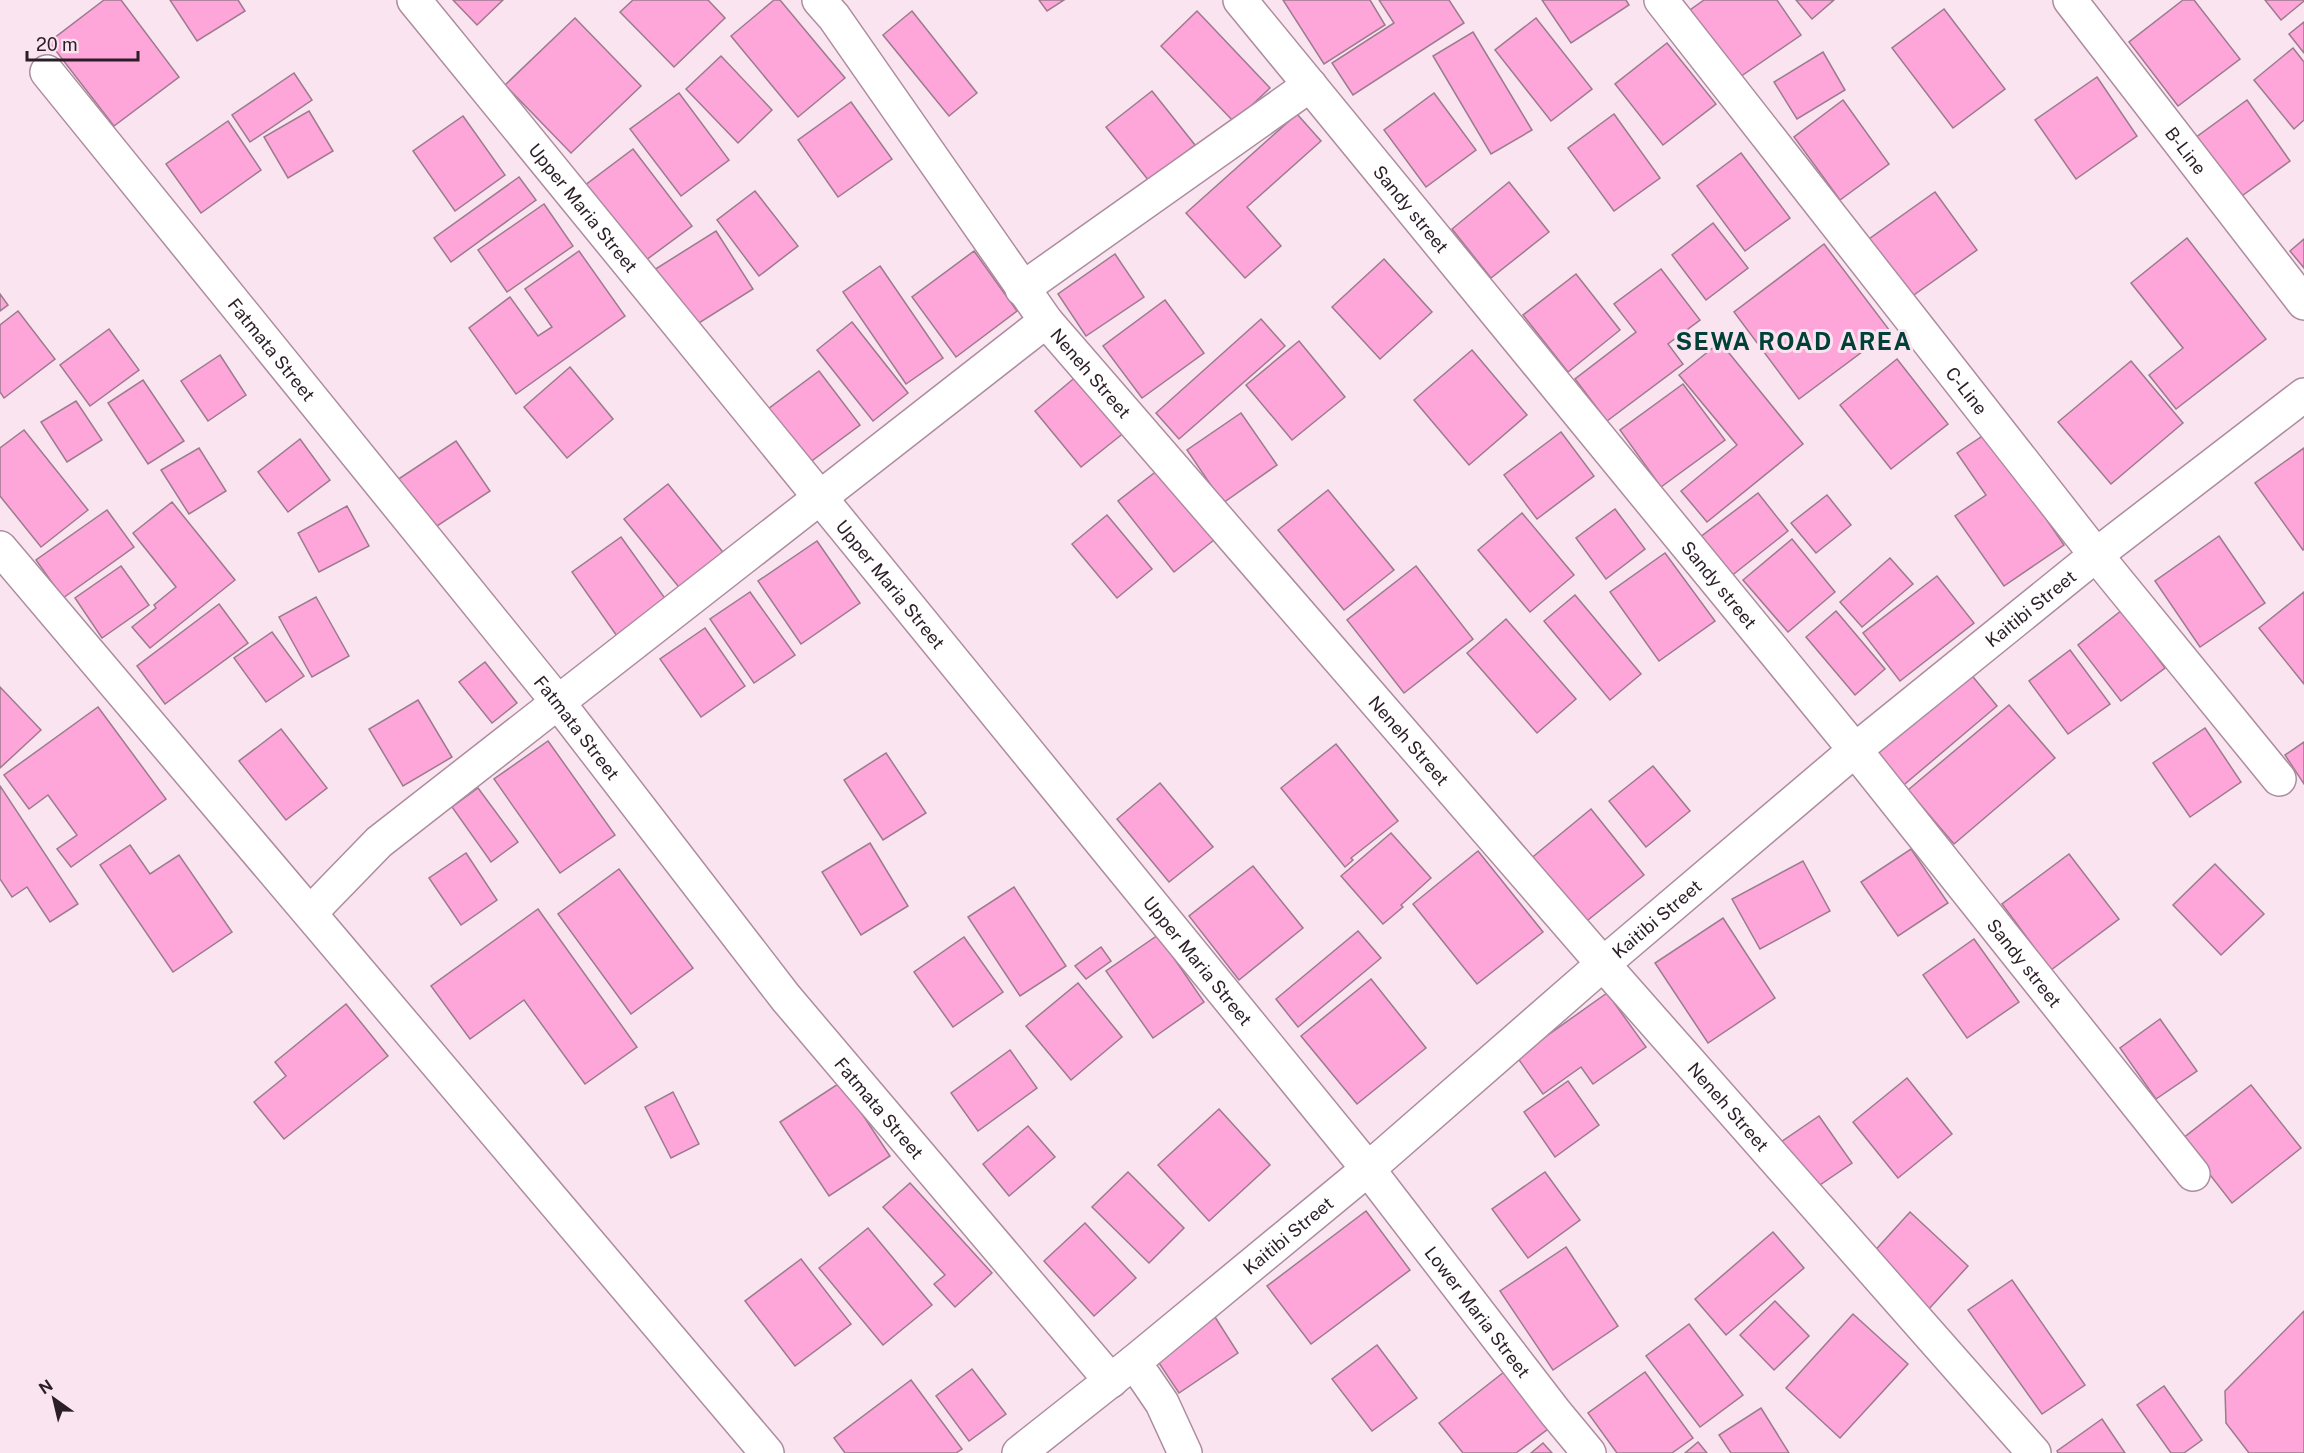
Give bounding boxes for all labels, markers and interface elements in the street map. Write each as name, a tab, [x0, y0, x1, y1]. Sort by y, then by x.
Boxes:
scale bar	[27, 24, 138, 62]
text: 20 m	[36, 34, 78, 55]
street label: B-Line	[2161, 122, 2211, 178]
street label: Upper Maria Street	[525, 139, 642, 276]
street label: Sandy street	[1369, 161, 1453, 257]
street label: Fatmata Street	[224, 294, 320, 405]
street label: Neneh Street	[1047, 324, 1135, 422]
district label: SEWA ROAD AREA	[1675, 327, 1913, 355]
street label: C-Line	[1942, 362, 1992, 418]
street label: Upper Maria Street	[832, 516, 949, 653]
street label: Sandy street	[1677, 537, 1761, 633]
street label: Kaitibi Street	[1981, 565, 2080, 651]
street label: Fatmata Street	[530, 671, 624, 784]
street label: Neneh Street	[1365, 691, 1454, 789]
street label: Kaitibi Street	[1608, 875, 1705, 962]
street label: Upper Maria Street	[1139, 892, 1257, 1029]
street label: Sandy street	[1983, 914, 2066, 1011]
street label: Fatmata Street	[830, 1053, 928, 1163]
street label: Neneh Street	[1684, 1058, 1773, 1155]
street label: Kaitibi Street	[1239, 1192, 1337, 1278]
street label: Lower Maria Street	[1421, 1242, 1535, 1382]
north arrow	[24, 1369, 84, 1429]
text: N	[35, 1376, 56, 1398]

